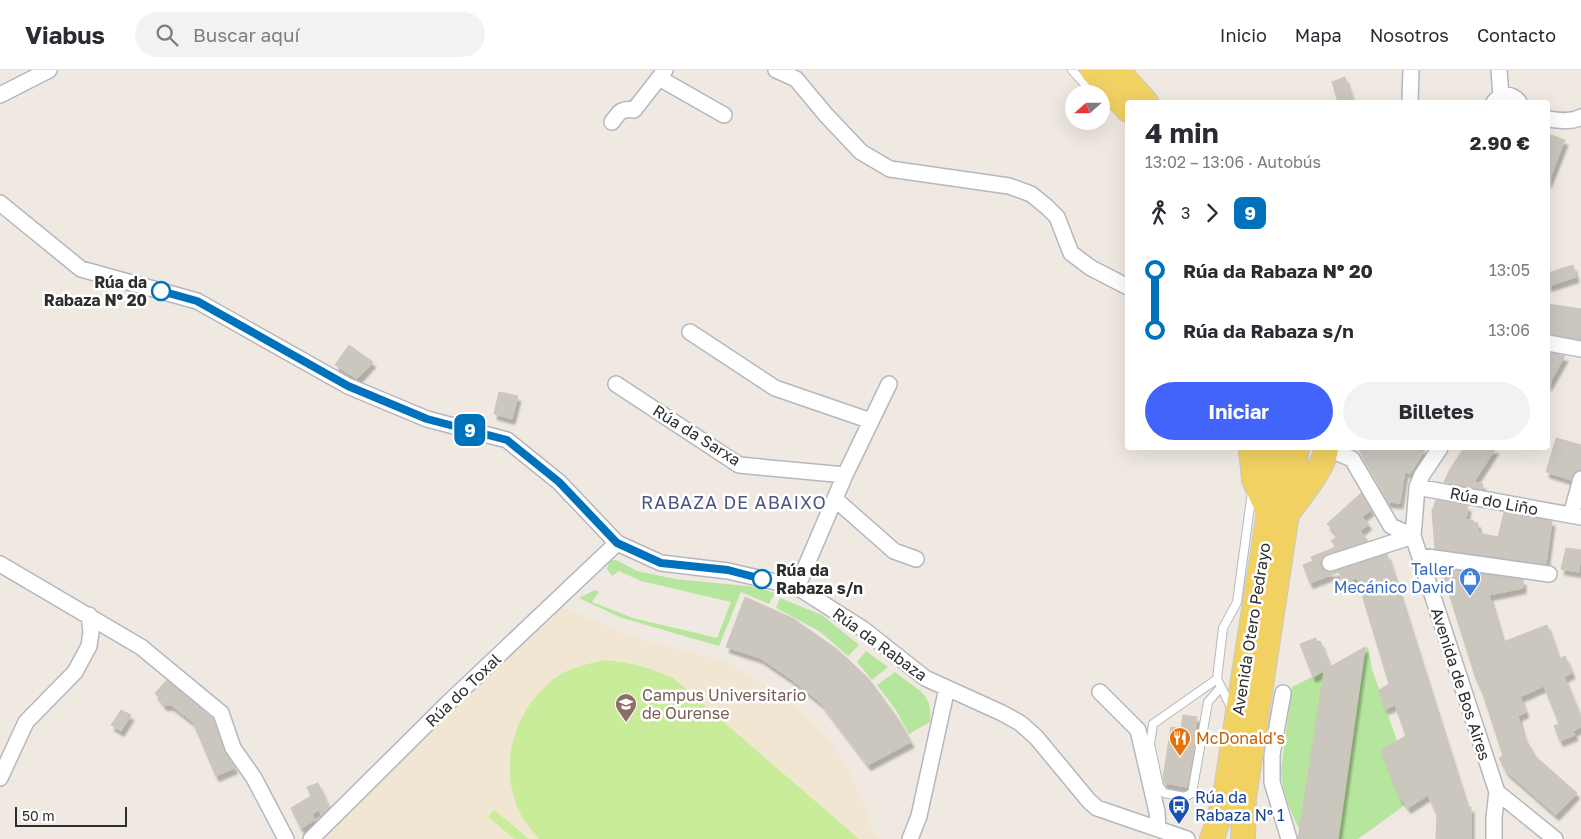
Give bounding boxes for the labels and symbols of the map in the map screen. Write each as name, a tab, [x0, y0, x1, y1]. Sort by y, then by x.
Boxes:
north arrow	[1065, 85, 1110, 130]
place label: Rúa da Rabaza Nº 20	[44, 272, 147, 310]
marker: Rúa da Rabaza Nº 20	[151, 281, 171, 301]
street label: Rúa da Sarxa	[649, 400, 745, 470]
line badge: 9	[454, 414, 486, 446]
street label: Rúa do Liño	[1448, 483, 1540, 519]
district label: RABAZA DE ABAIXO	[641, 491, 827, 513]
street label: Avenida Otero Pedrayo	[1227, 541, 1275, 717]
place label: Taller Mecánico David	[1334, 559, 1454, 597]
place label: Rúa da Rabaza s/n	[776, 560, 863, 598]
shop icon: Taller Mecánico David	[1458, 566, 1482, 597]
marker: Rúa da Rabaza s/n	[752, 569, 772, 589]
street label: Rúa da Rabaza	[829, 603, 931, 685]
street label: Avenida de Bos Aires	[1427, 605, 1495, 763]
street label: Rúa do Toxal	[421, 649, 505, 731]
place label: Campus Universitario de Ourense	[642, 685, 806, 723]
school or university icon: Campus Universitario de Ourense	[614, 692, 638, 723]
restaurant icon: McDonald's	[1168, 726, 1192, 757]
place label: McDonald's	[1196, 728, 1285, 748]
place label: Rúa da Rabaza Nº 1	[1195, 787, 1285, 825]
bus stop icon: Rúa da Rabaza Nº 1	[1167, 794, 1191, 825]
scale bar	[15, 804, 128, 827]

